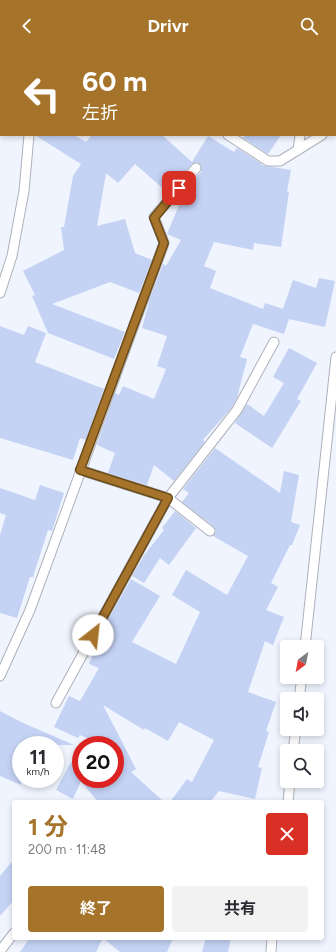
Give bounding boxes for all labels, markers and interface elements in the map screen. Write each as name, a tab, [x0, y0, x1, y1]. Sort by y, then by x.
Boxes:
icon: back	[16, 15, 38, 37]
text: Drivr	[148, 15, 188, 37]
icon: search	[298, 15, 320, 37]
text: 60 m	[82, 64, 147, 98]
icon: left	[16, 68, 68, 120]
text: 左折	[82, 102, 118, 124]
pin	[162, 171, 196, 205]
icon: arrive	[168, 177, 190, 199]
position arrow	[72, 614, 114, 656]
north arrow	[280, 640, 324, 684]
map controls	[280, 640, 324, 788]
button: sound	[280, 692, 324, 736]
speed limit sign: 20	[72, 736, 124, 788]
button: search	[280, 744, 324, 788]
text: 11	[30, 745, 46, 769]
text: km/h	[27, 765, 49, 778]
text: 1 分	[28, 812, 68, 841]
button: close	[266, 813, 308, 855]
text: 200 m · 11:48	[28, 842, 106, 857]
button: 終了	[28, 886, 164, 932]
button: 共有	[172, 886, 308, 932]

